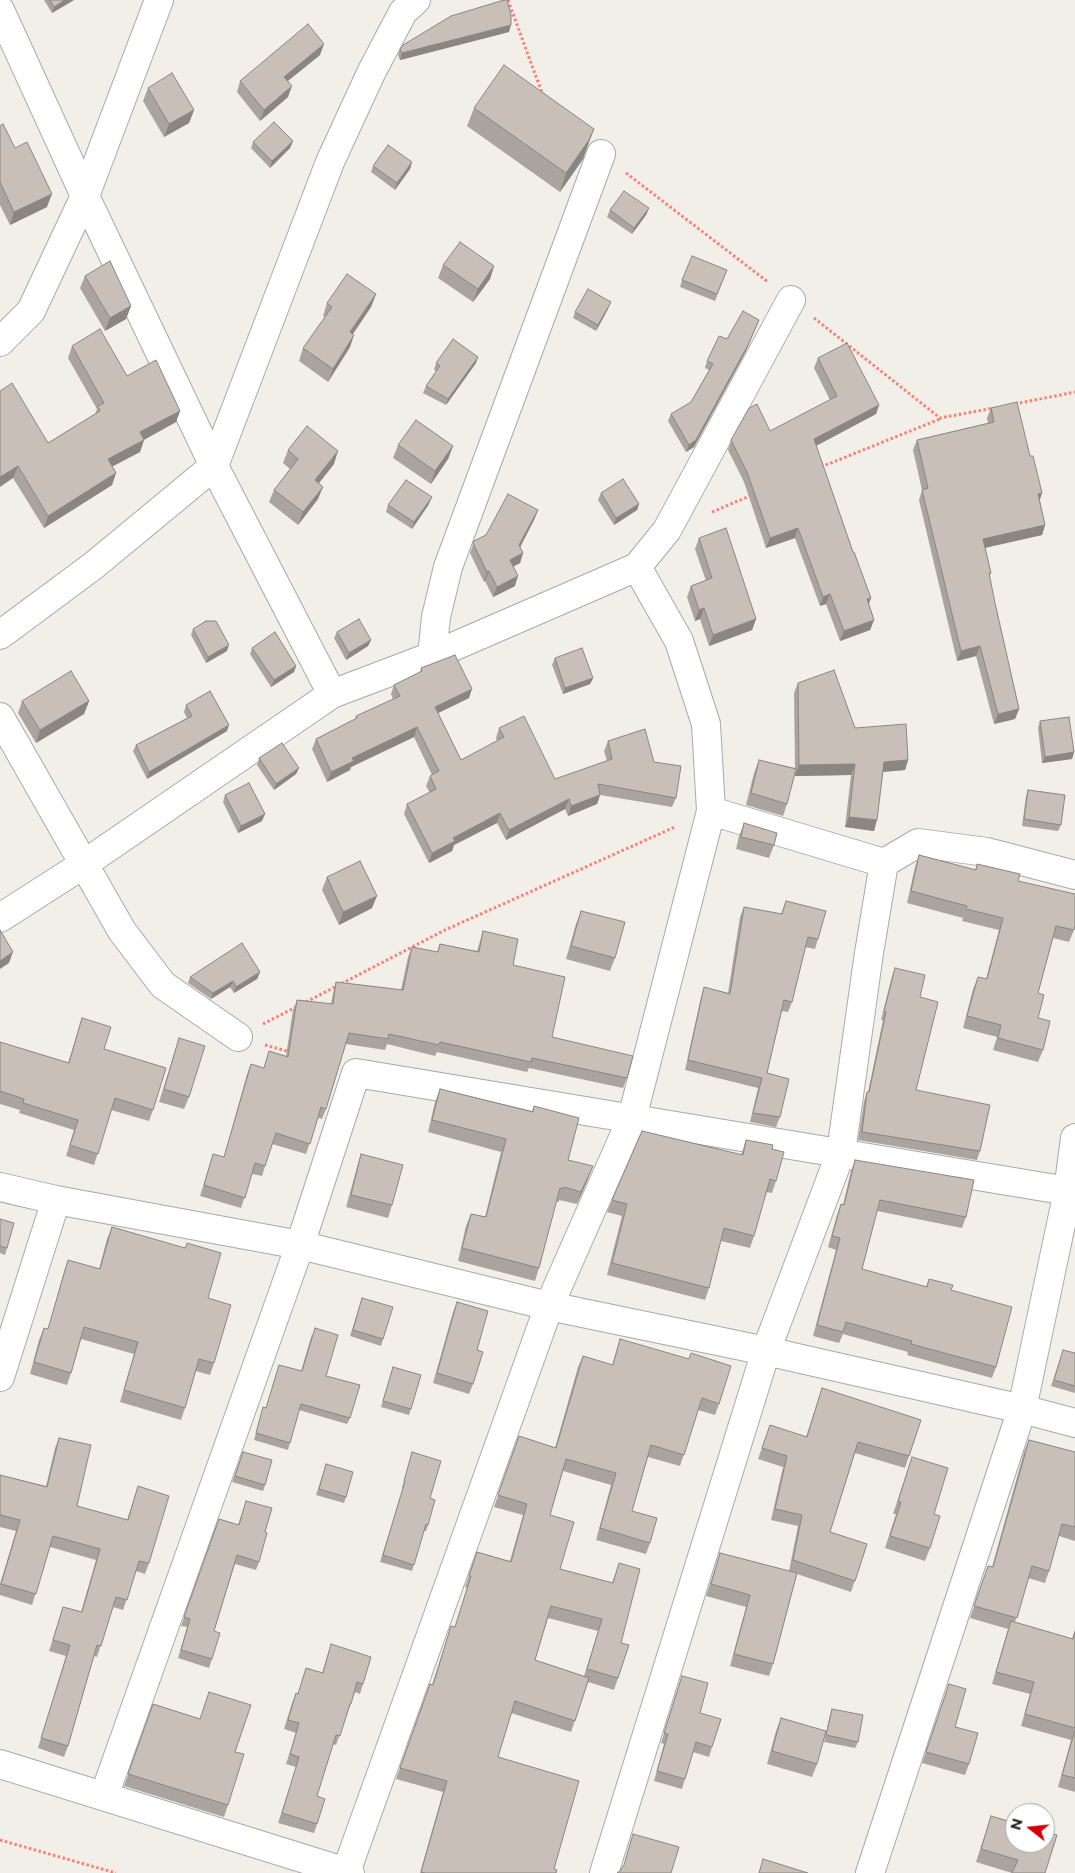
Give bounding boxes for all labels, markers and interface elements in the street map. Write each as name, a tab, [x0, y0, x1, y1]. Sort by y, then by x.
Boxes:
north arrow	[1005, 1803, 1055, 1853]
text: N	[1006, 1816, 1027, 1832]

